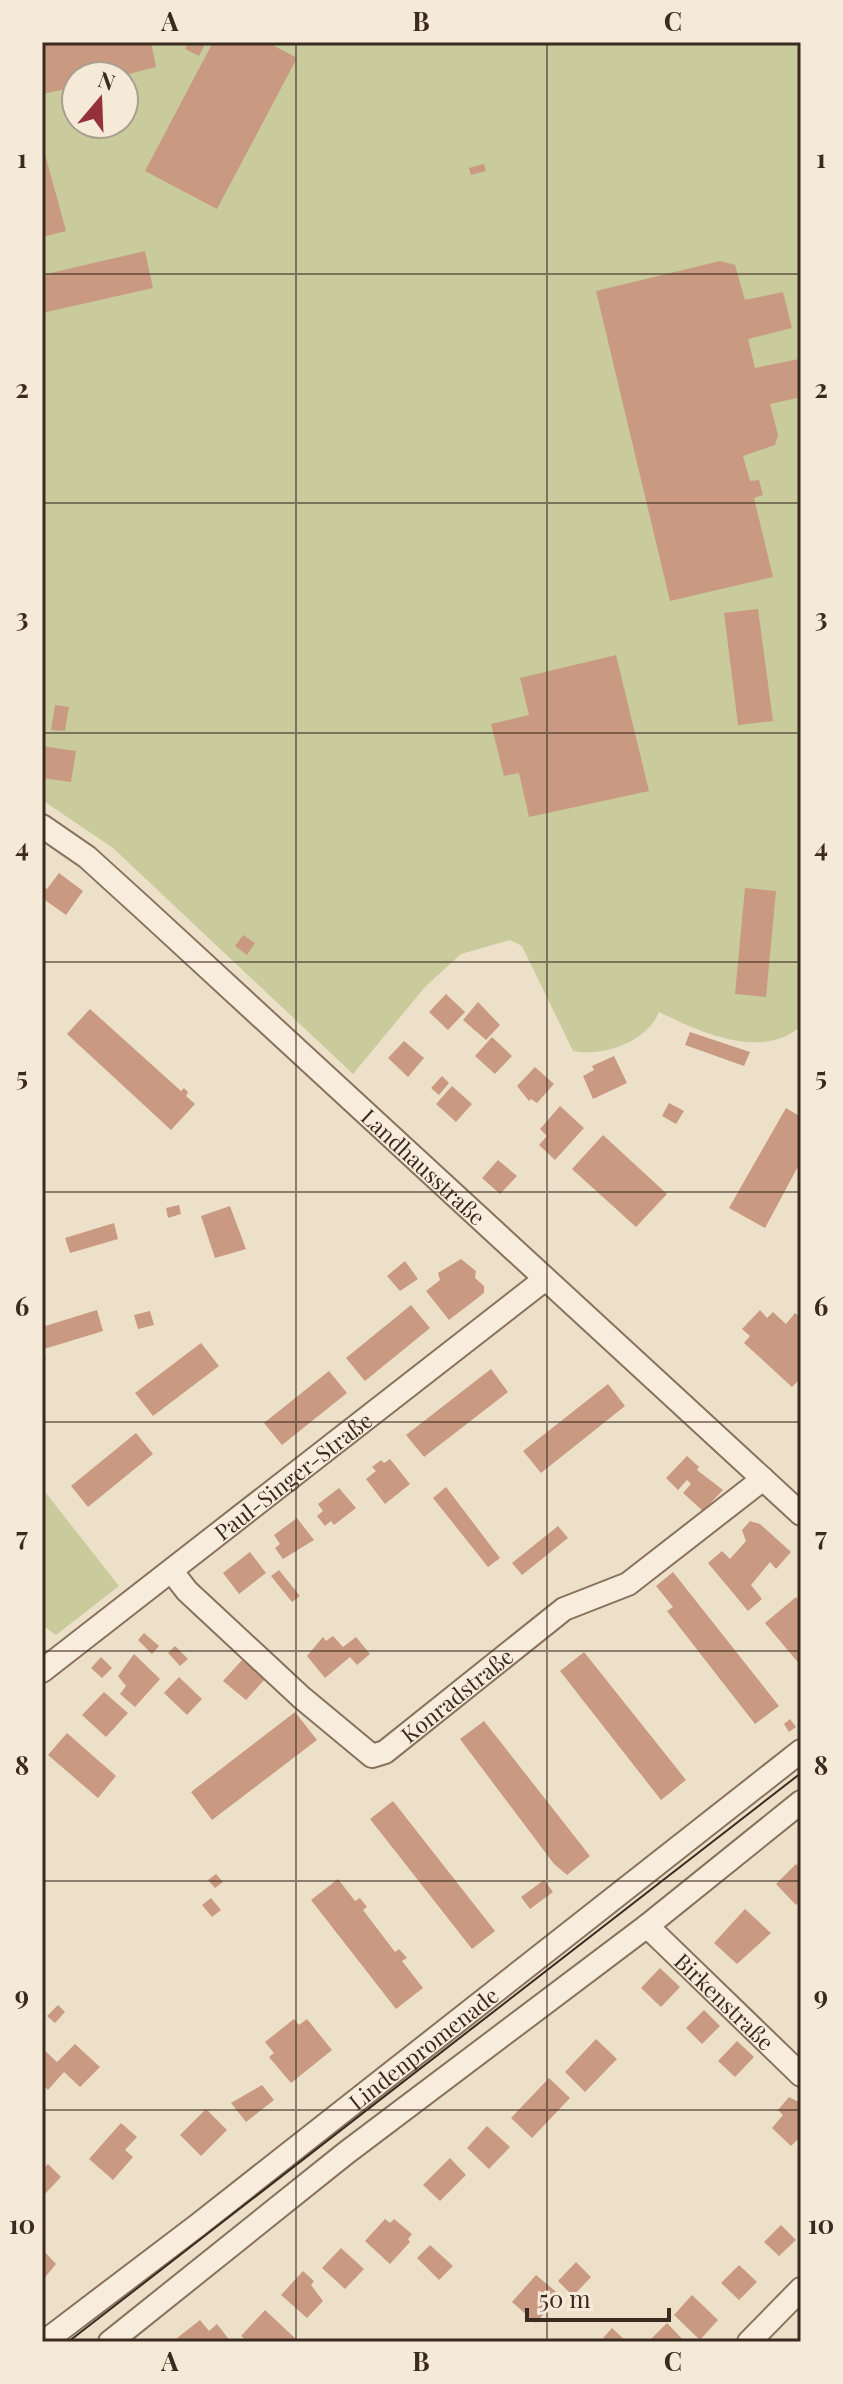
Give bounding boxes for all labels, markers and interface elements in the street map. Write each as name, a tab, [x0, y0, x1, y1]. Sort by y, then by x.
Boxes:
text: A	[160, 3, 179, 38]
text: B	[412, 3, 430, 38]
text: C	[664, 3, 682, 38]
north arrow	[60, 60, 140, 140]
text: N	[94, 63, 119, 97]
text: 1	[17, 140, 27, 175]
text: 1	[816, 140, 826, 175]
text: 2	[15, 370, 29, 405]
text: 2	[814, 370, 828, 405]
text: 3	[16, 599, 28, 634]
text: 3	[815, 599, 827, 634]
text: 4	[15, 829, 29, 864]
text: 4	[814, 829, 828, 864]
text: 5	[16, 1058, 28, 1093]
text: 5	[815, 1058, 827, 1093]
street label: Landhausstraße	[355, 1102, 492, 1231]
text: 6	[15, 1288, 29, 1323]
text: 6	[814, 1288, 828, 1323]
street label: Paul-Singer-Straße	[208, 1405, 378, 1546]
text: 7	[16, 1518, 28, 1553]
text: 7	[815, 1518, 827, 1553]
street label: Konradstraße	[394, 1641, 519, 1749]
text: 8	[15, 1747, 29, 1782]
text: 8	[814, 1747, 828, 1782]
street label: Birkenstraße	[668, 1946, 781, 2056]
text: 9	[15, 1977, 29, 2012]
text: 9	[814, 1977, 828, 2012]
street label: Lindenpromenade	[342, 1980, 504, 2116]
text: 10	[9, 2206, 35, 2241]
text: 10	[808, 2206, 834, 2241]
scale bar	[527, 2272, 669, 2322]
text: 50 m	[539, 2282, 591, 2314]
text: A	[160, 2343, 179, 2378]
text: B	[412, 2343, 430, 2378]
text: C	[664, 2343, 682, 2378]

